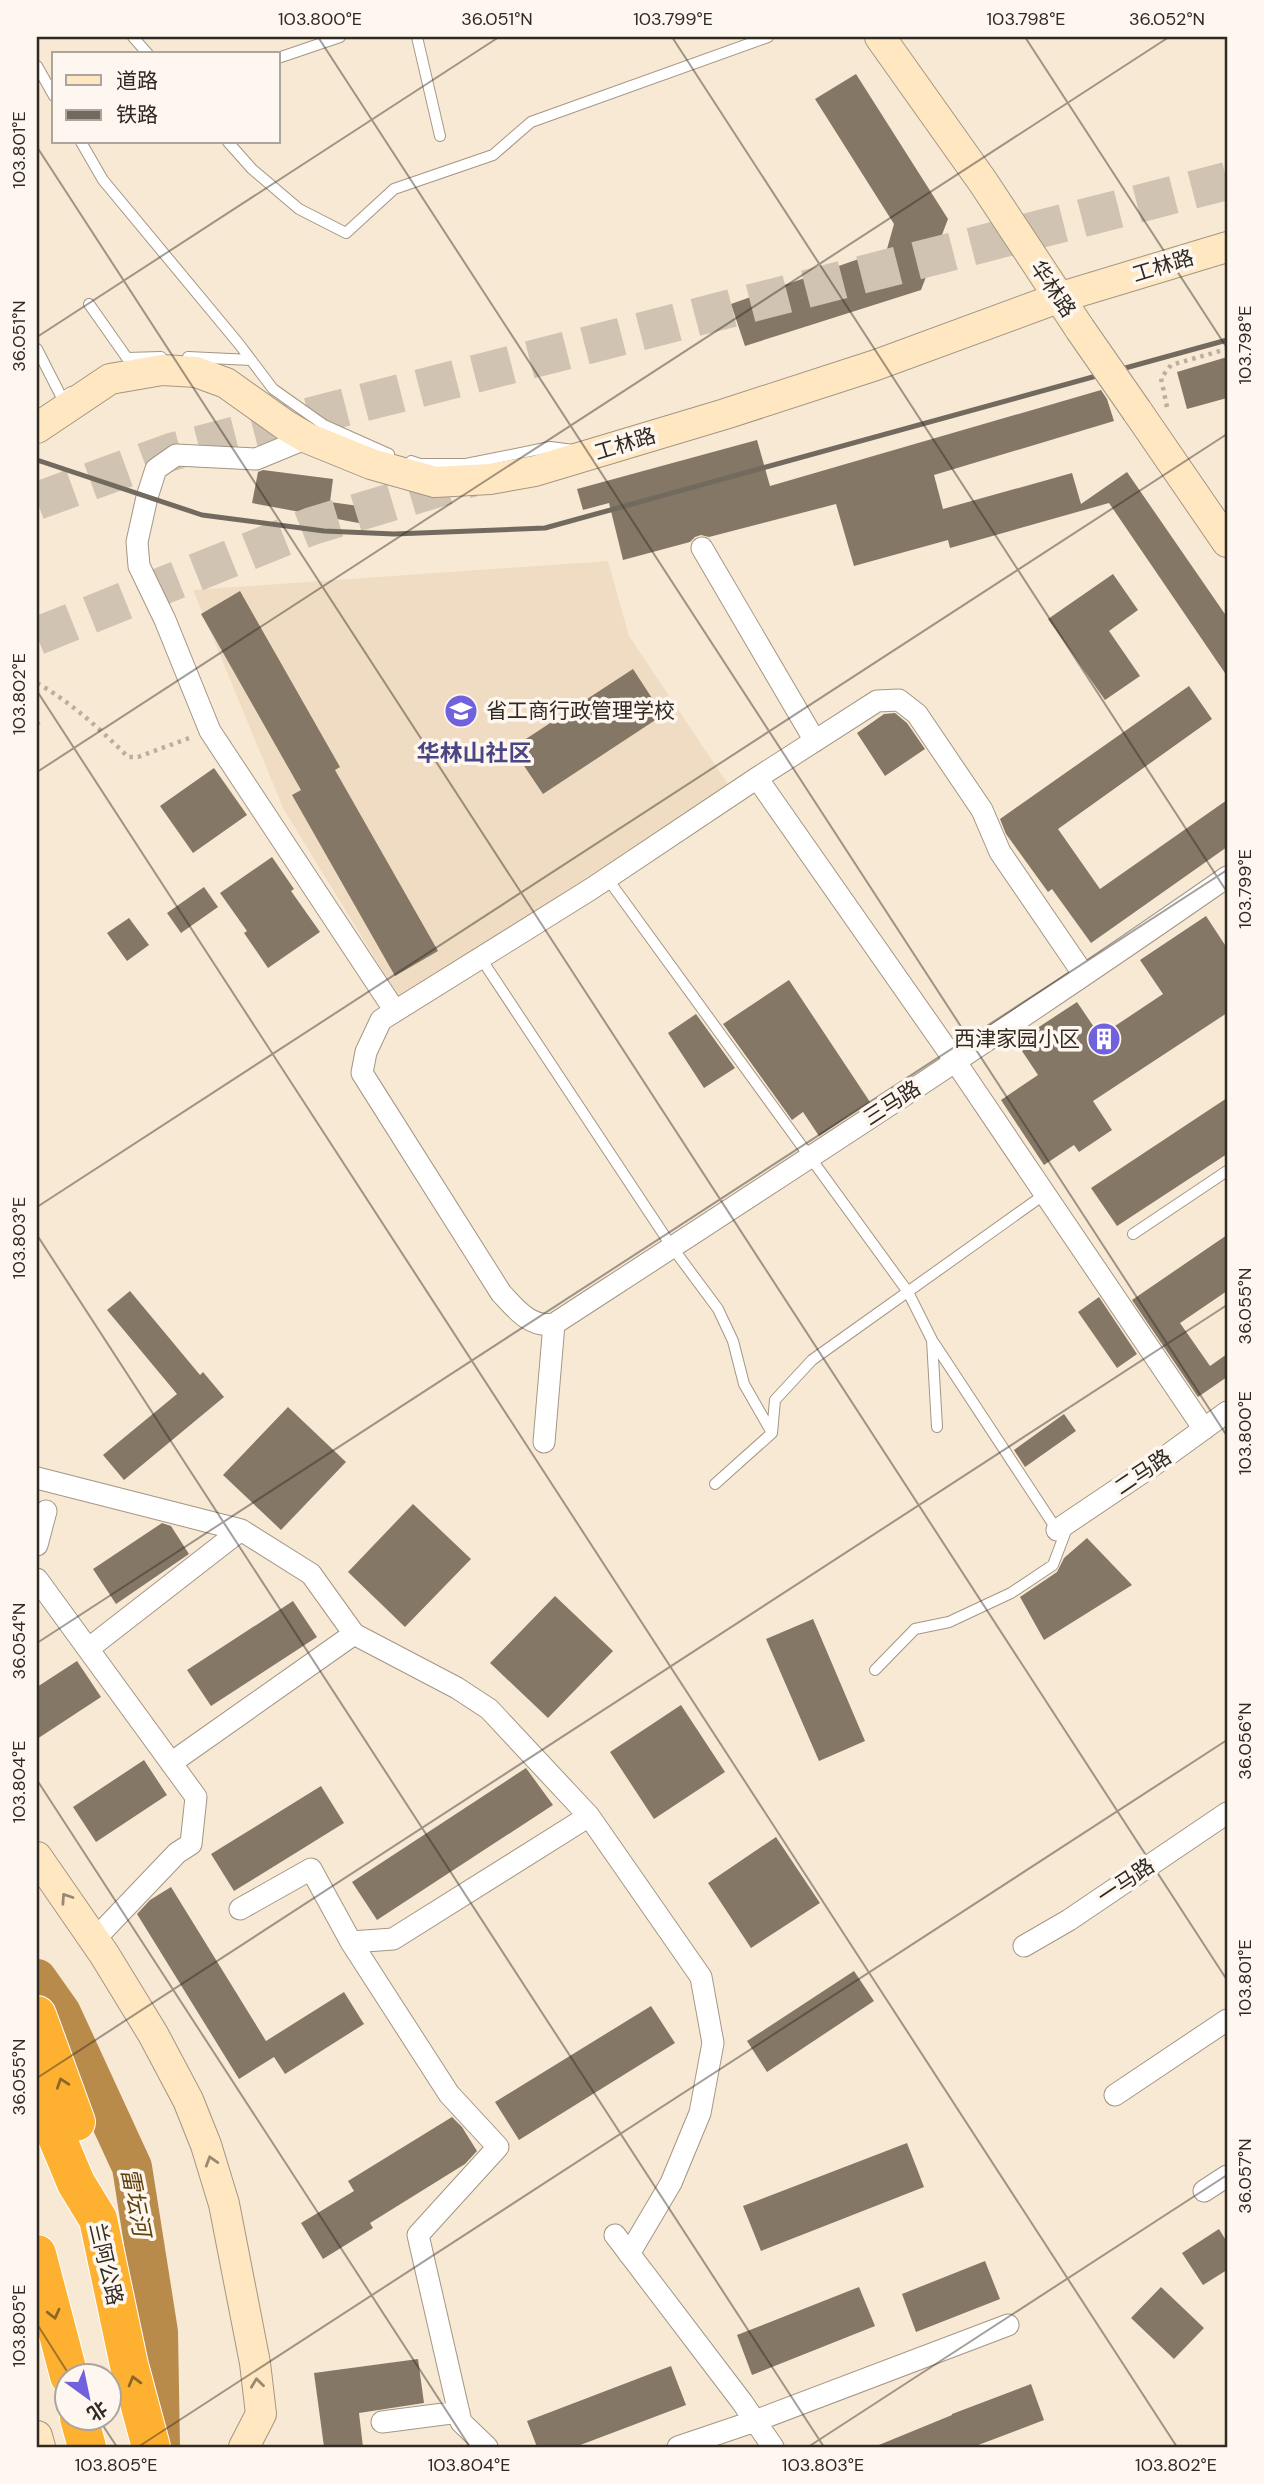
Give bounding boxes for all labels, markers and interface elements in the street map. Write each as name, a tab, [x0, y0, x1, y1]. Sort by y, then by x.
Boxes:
text: 103.800°E	[278, 7, 362, 31]
text: 36.051°N	[461, 7, 533, 31]
text: 103.799°E	[633, 7, 713, 31]
text: 103.798°E	[986, 7, 1066, 31]
text: 36.052°N	[1129, 7, 1205, 31]
legend	[52, 52, 280, 144]
text: 道路	[116, 67, 158, 95]
text: 铁路	[116, 101, 158, 129]
text: 103.801°E	[7, 111, 31, 189]
street label: 工林路	[1129, 243, 1197, 289]
street label: 华林路	[1024, 255, 1082, 323]
text: 36.051°N	[7, 300, 31, 372]
text: 103.798°E	[1233, 305, 1257, 385]
street label: 工林路	[591, 421, 659, 467]
text: 103.802°E	[7, 653, 31, 735]
school or university icon: 省工商行政管理学校	[442, 692, 480, 730]
place label: 省工商行政管理学校	[486, 697, 675, 725]
district label: 华林山社区	[417, 738, 532, 768]
text: 103.799°E	[1233, 849, 1257, 929]
building icon: 西津家园小区	[1085, 1020, 1123, 1058]
place label: 西津家园小区	[954, 1025, 1080, 1053]
street label: 三马路	[858, 1074, 926, 1132]
text: 103.803°E	[7, 1197, 31, 1279]
text: 36.055°N	[1233, 1268, 1257, 1344]
text: 103.800°E	[1233, 1391, 1257, 1475]
street label: 二马路	[1109, 1443, 1177, 1501]
text: 36.054°N	[7, 1603, 31, 1679]
text: 36.056°N	[1233, 1702, 1257, 1780]
text: 103.804°E	[7, 1741, 31, 1823]
street label: 一马路	[1092, 1852, 1160, 1910]
one-way arrow	[61, 1893, 74, 1906]
text: 103.801°E	[1233, 1939, 1257, 2017]
text: 36.055°N	[7, 2039, 31, 2115]
one-way arrow	[56, 2077, 70, 2089]
text: 36.057°N	[1233, 2138, 1257, 2214]
one-way arrow	[204, 2155, 219, 2167]
water label: 雷坛河	[115, 2165, 158, 2243]
street label: 兰阿公路	[83, 2220, 129, 2308]
text: 103.805°E	[7, 2285, 31, 2367]
one-way arrow	[46, 2308, 60, 2320]
north arrow	[52, 2362, 122, 2432]
one-way arrow	[127, 2376, 142, 2388]
one-way arrow	[250, 2377, 265, 2389]
text: 北	[82, 2395, 112, 2426]
text: 103.805°E	[75, 2453, 157, 2477]
text: 103.804°E	[428, 2453, 510, 2477]
text: 103.803°E	[782, 2453, 864, 2477]
text: 103.802°E	[1135, 2453, 1217, 2477]

